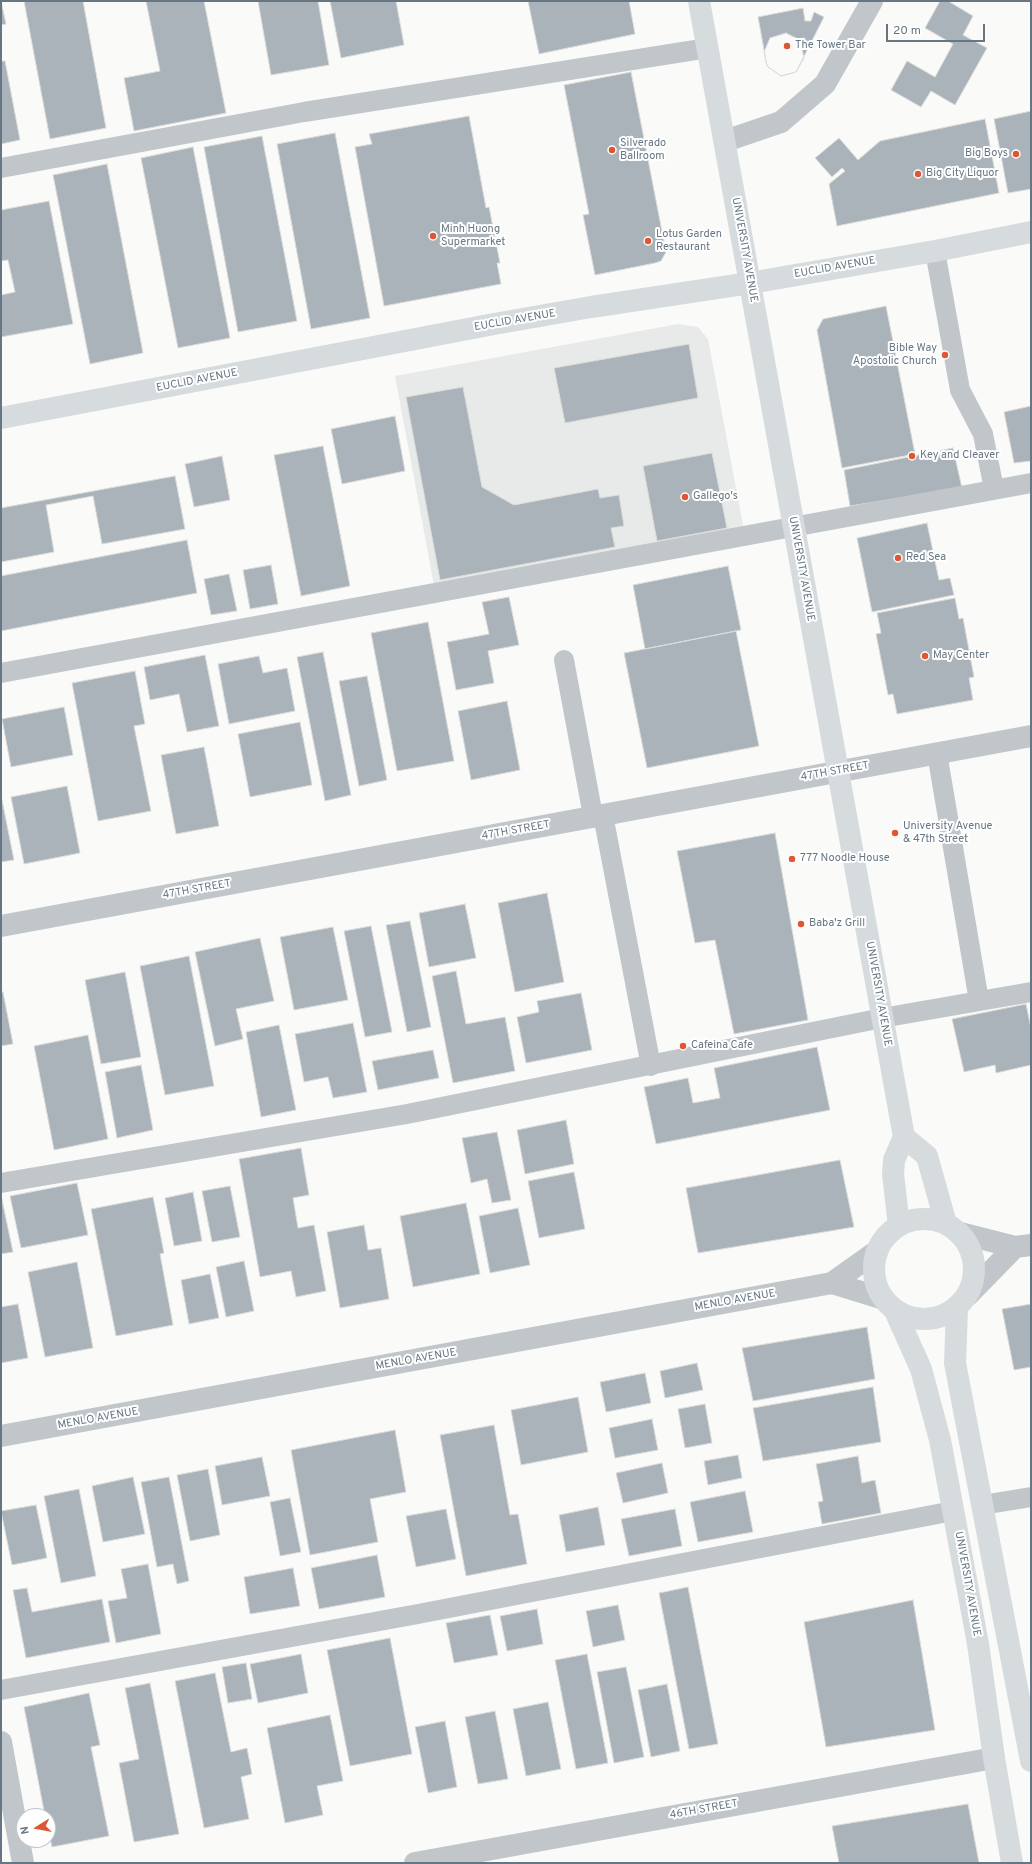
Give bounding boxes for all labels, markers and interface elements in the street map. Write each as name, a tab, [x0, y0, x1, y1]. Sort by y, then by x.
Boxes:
scale bar	[888, 16, 987, 42]
text: 20 m	[893, 23, 921, 39]
place label: The Tower Bar	[795, 39, 866, 53]
marker: The Tower Bar	[782, 41, 792, 51]
place label: Silverado Ballroom	[620, 137, 666, 163]
marker: Silverado Ballroom	[607, 145, 617, 155]
place label: Big Boys	[965, 147, 1008, 161]
marker: Big Boys	[1011, 149, 1021, 159]
place label: Big City Liquor	[926, 167, 999, 181]
marker: Big City Liquor	[913, 169, 923, 179]
street label: UNIVERSITY AVENUE	[728, 196, 760, 304]
place label: Minh Huong Supermarket	[441, 223, 506, 249]
place label: Lotus Garden Restaurant	[656, 228, 722, 254]
marker: Minh Huong Supermarket	[428, 231, 438, 241]
marker: Lotus Garden Restaurant	[643, 236, 653, 246]
street label: EUCLID AVENUE	[793, 254, 877, 282]
street label: EUCLID AVENUE	[473, 307, 557, 335]
place label: Bible Way Apostolic Church	[853, 342, 937, 368]
marker: Bible Way Apostolic Church	[940, 350, 950, 360]
street label: EUCLID AVENUE	[155, 367, 239, 395]
place label: Key and Cleaver	[920, 449, 1000, 463]
marker: Key and Cleaver	[907, 451, 917, 461]
place label: Gallego's	[693, 490, 738, 504]
marker: Gallego's	[680, 492, 690, 502]
street label: UNIVERSITY AVENUE	[785, 515, 817, 623]
place label: Red Sea	[906, 551, 946, 565]
marker: Red Sea	[893, 553, 903, 563]
place label: May Center	[933, 649, 989, 663]
marker: May Center	[920, 651, 930, 661]
street label: 47TH STREET	[800, 760, 870, 784]
street label: 47TH STREET	[481, 819, 551, 843]
place label: University Avenue & 47th Street	[903, 820, 992, 846]
marker: University Avenue & 47th Street	[890, 828, 900, 838]
place label: 777 Noodle House	[800, 852, 890, 866]
marker: 777 Noodle House	[787, 854, 797, 864]
street label: 47TH STREET	[162, 878, 232, 902]
place label: Baba'z Grill	[809, 917, 865, 931]
marker: Baba'z Grill	[796, 919, 806, 929]
street label: UNIVERSITY AVENUE	[862, 940, 894, 1048]
place label: Cafeina Cafe	[691, 1039, 753, 1053]
marker: Cafeina Cafe	[678, 1041, 688, 1051]
street label: MENLO AVENUE	[694, 1287, 776, 1315]
street label: MENLO AVENUE	[375, 1346, 457, 1374]
street label: MENLO AVENUE	[57, 1405, 139, 1433]
street label: UNIVERSITY AVENUE	[951, 1530, 983, 1638]
street label: 46TH STREET	[669, 1798, 739, 1822]
north arrow	[16, 1808, 56, 1848]
text: N	[18, 1825, 33, 1835]

